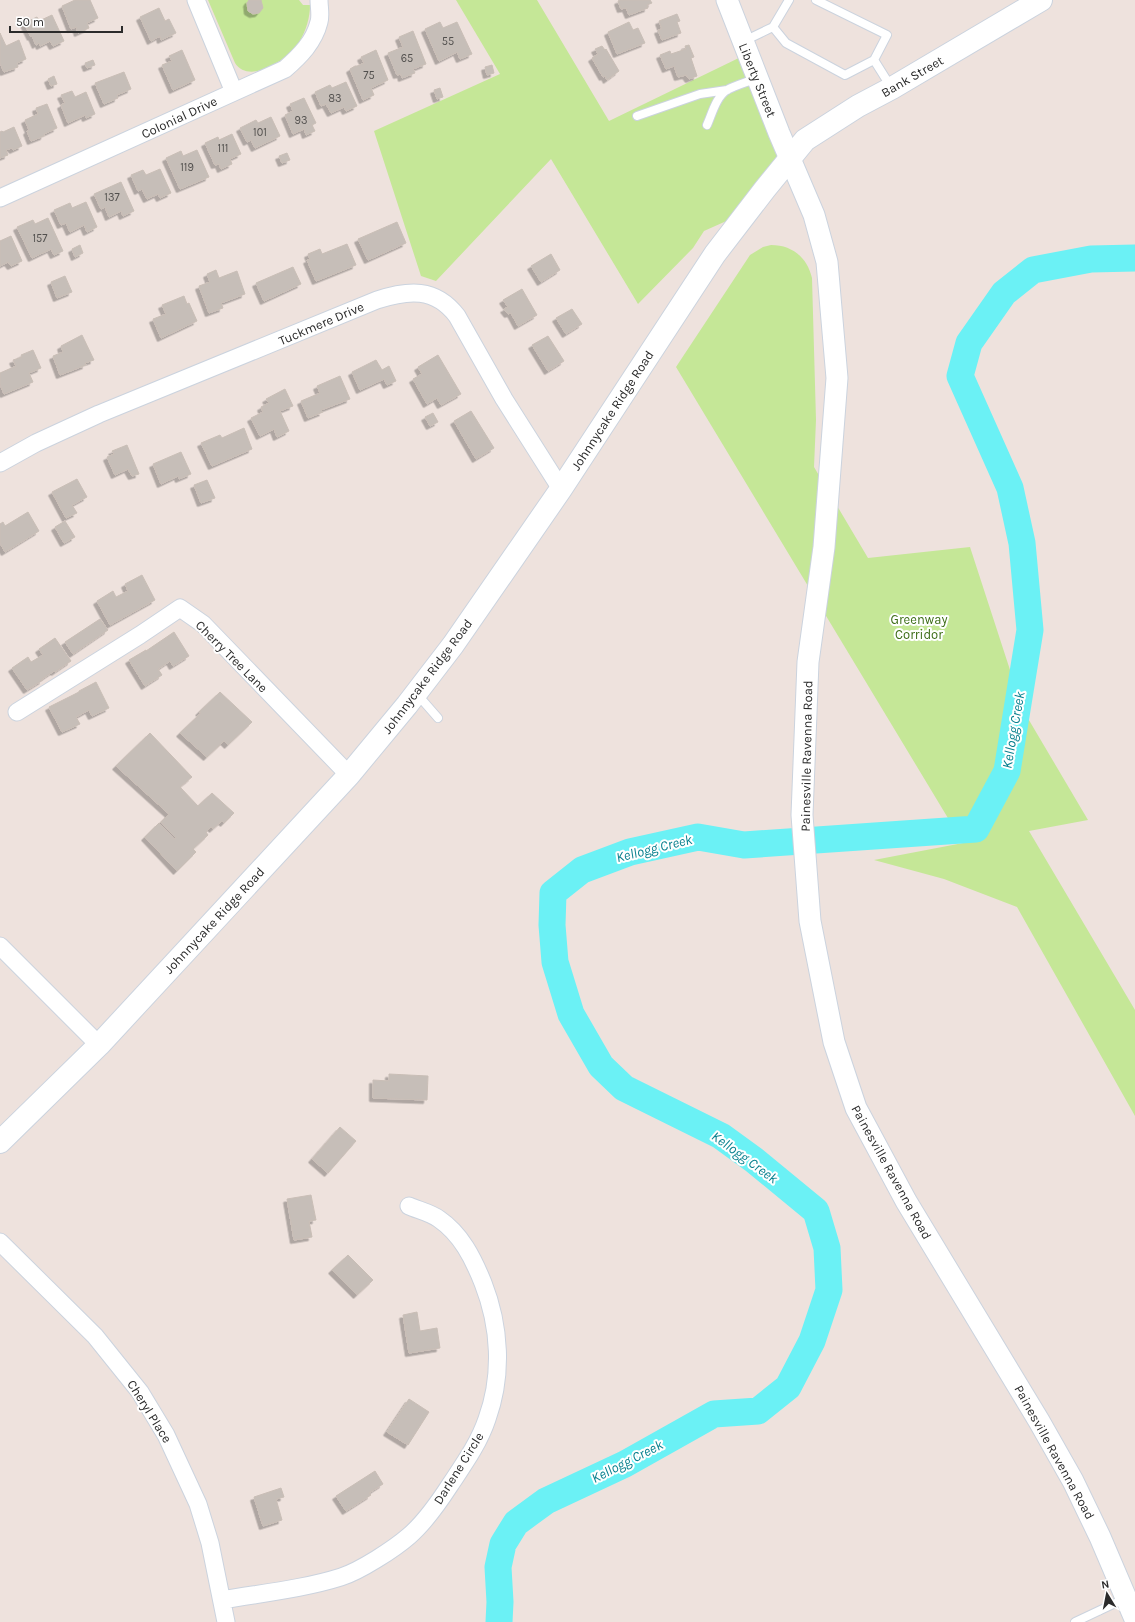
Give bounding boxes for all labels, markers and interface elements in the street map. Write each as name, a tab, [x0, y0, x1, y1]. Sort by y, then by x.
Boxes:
scale bar	[10, 8, 122, 34]
text: 50 m	[16, 15, 44, 29]
house number: 55	[442, 35, 454, 48]
street label: Liberty Street	[736, 41, 779, 120]
house number: 65	[401, 52, 413, 65]
street label: Bank Street	[879, 53, 946, 100]
house number: 75	[363, 69, 375, 82]
house number: 83	[328, 92, 342, 105]
street label: Colonial Drive	[139, 93, 220, 142]
house number: 93	[295, 114, 307, 127]
house number: 101	[253, 126, 267, 139]
house number: 111	[218, 142, 228, 155]
house number: 119	[180, 161, 194, 174]
house number: 137	[104, 191, 120, 204]
house number: 157	[32, 232, 48, 245]
street label: Tuckmere Drive	[276, 299, 366, 348]
street label: Johnnycake Ridge Road	[568, 348, 657, 473]
park label: Greenway Corridor	[891, 612, 947, 642]
street label: Johnnycake Ridge Road	[379, 616, 475, 737]
street label: Cherry Tree Lane	[193, 617, 271, 696]
street label: Painesville Ravenna Road	[798, 680, 815, 832]
water label: Kellogg Creek	[998, 689, 1029, 770]
water label: Kellogg Creek	[614, 831, 695, 866]
street label: Johnnycake Ridge Road	[161, 864, 267, 976]
street label: Painesville Ravenna Road	[848, 1102, 935, 1242]
water label: Kellogg Creek	[708, 1128, 782, 1188]
street label: Cheryl Place	[124, 1377, 175, 1446]
street label: Painesville Ravenna Road	[1011, 1382, 1098, 1522]
street label: Darlene Circle	[430, 1429, 487, 1507]
water label: Kellogg Creek	[589, 1436, 667, 1487]
north arrow	[1087, 1574, 1127, 1614]
text: N	[1100, 1578, 1110, 1592]

